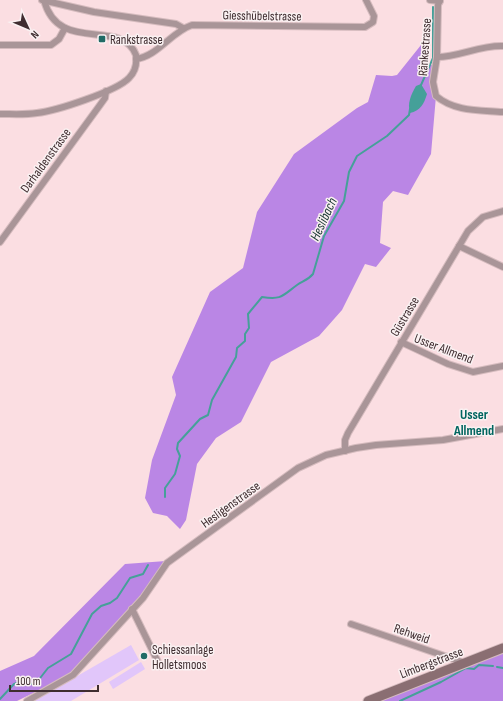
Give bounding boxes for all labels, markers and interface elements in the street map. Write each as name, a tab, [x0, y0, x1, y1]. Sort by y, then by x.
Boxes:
street label: Giesshübelstrasse	[222, 7, 302, 25]
north arrow	[8, 8, 48, 48]
street label: Ränkestrasse	[415, 18, 435, 77]
text: N	[28, 28, 42, 41]
place label: Rankstrasse	[110, 32, 163, 48]
marker: Rankstrasse	[97, 34, 107, 44]
street label: Darhaldenstrasse	[17, 125, 75, 196]
water label: Heslibach	[306, 195, 341, 243]
street label: Güstrasse	[387, 294, 423, 339]
street label: Usser Allmend	[412, 330, 475, 367]
district label: Usser Allmend	[453, 406, 494, 439]
street label: Hesligenstrasse	[198, 478, 263, 532]
street label: Rehweid	[392, 620, 432, 648]
place label: Schiessanlage Holletsmoos	[152, 642, 213, 673]
street label: Limbergstrasse	[398, 644, 465, 682]
marker: Schiessanlage Holletsmoos	[139, 651, 149, 661]
scale bar	[10, 667, 98, 693]
text: 100 m	[16, 674, 41, 689]

